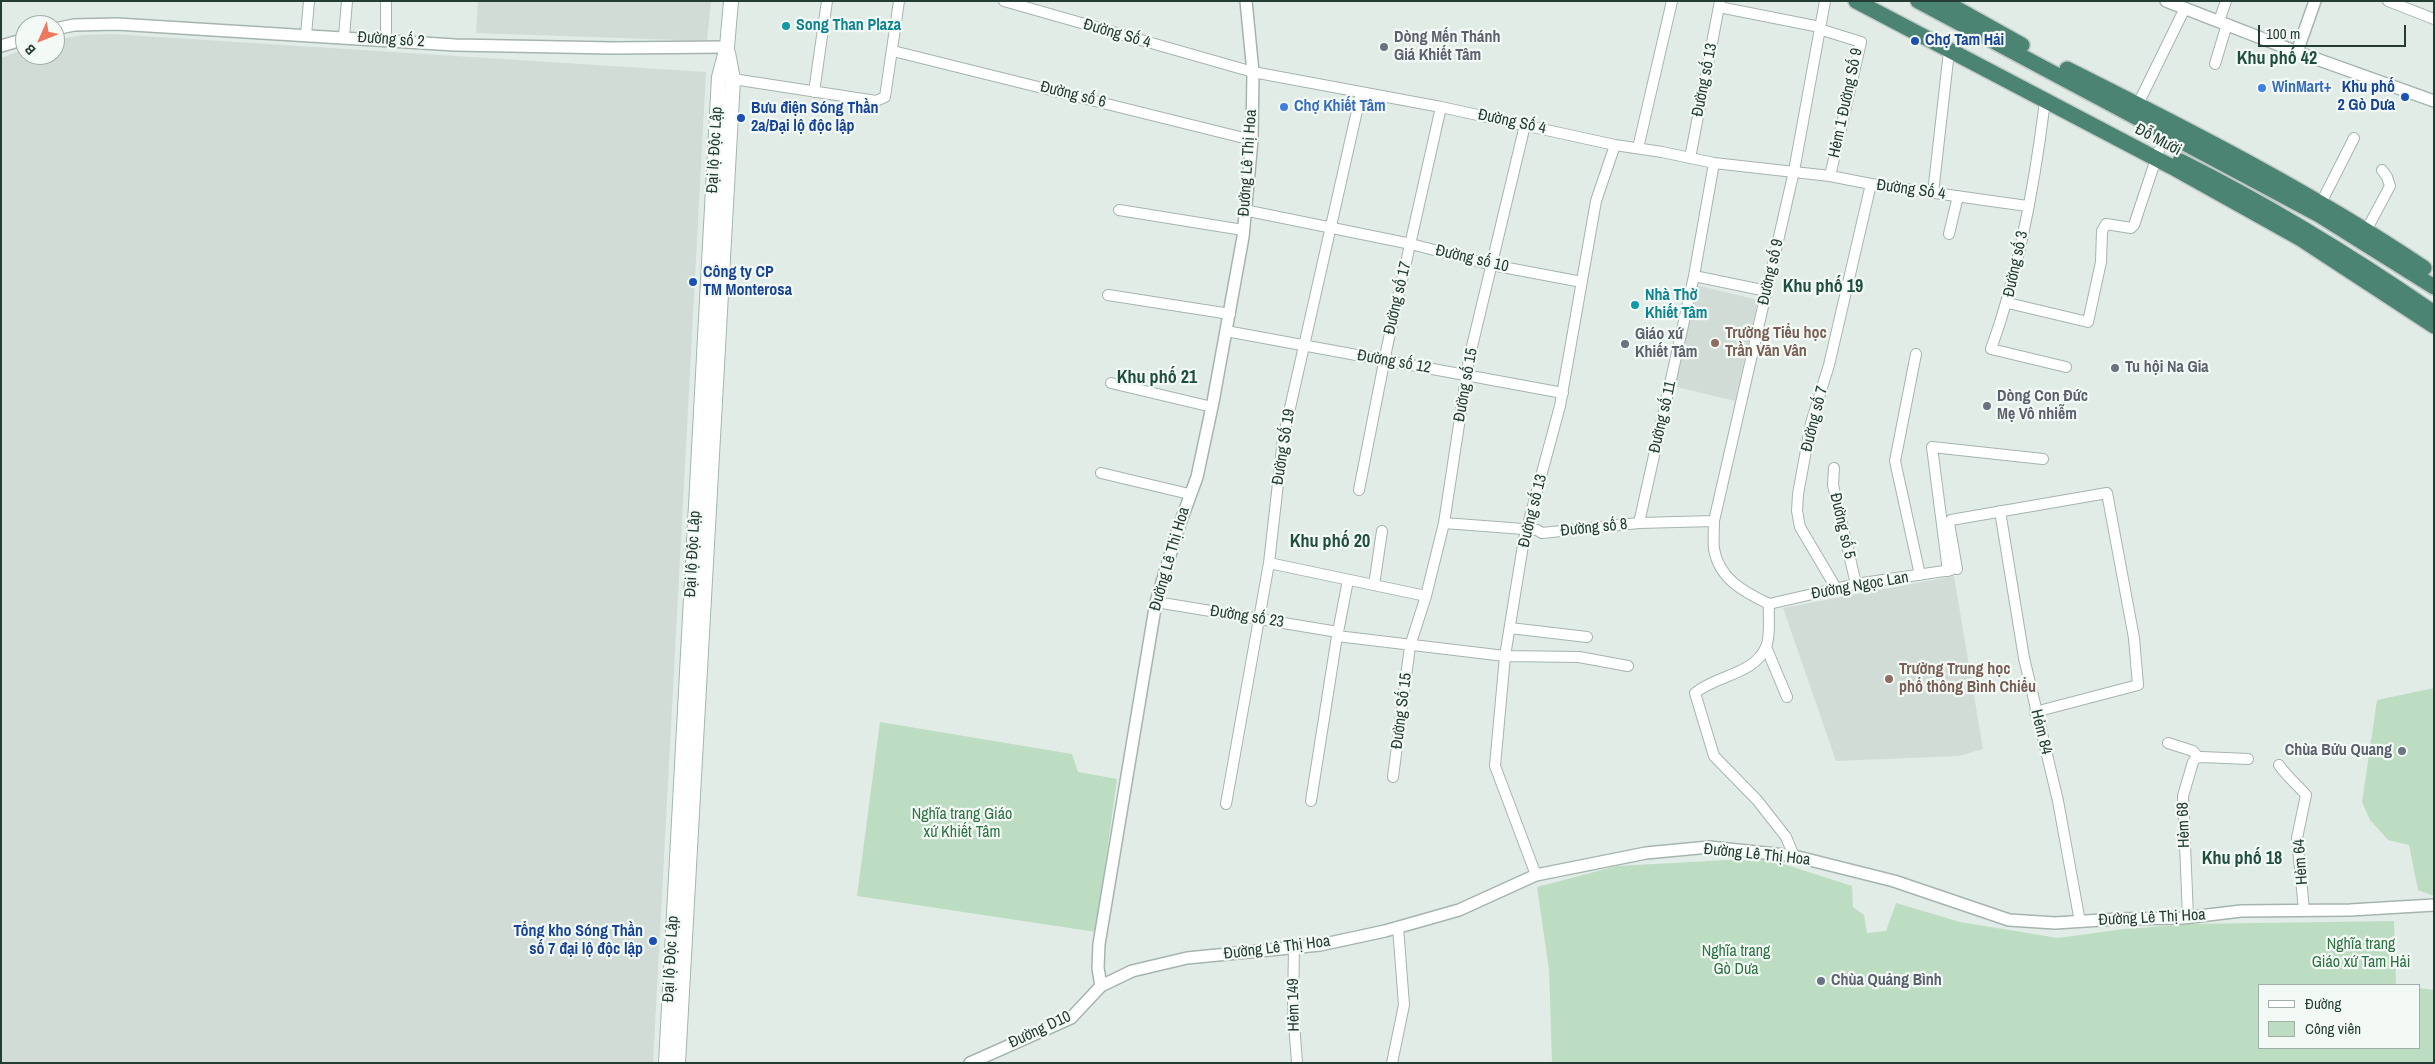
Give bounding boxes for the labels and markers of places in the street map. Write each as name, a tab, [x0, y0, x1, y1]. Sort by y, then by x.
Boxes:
place label: Song Than Plaza	[796, 16, 901, 36]
marker: Song Than Plaza	[780, 20, 792, 32]
place label: Dòng Mến Thánh Giá Khiết Tâm	[1394, 28, 1500, 66]
place label: Chợ Tam Hải	[1925, 31, 2004, 51]
marker: Chợ Tam Hải	[1909, 35, 1921, 47]
marker: Dòng Mến Thánh Giá Khiết Tâm	[1378, 41, 1390, 53]
place label: WinMart+	[2272, 78, 2331, 98]
place label: Khu phố 2 Gò Dưa	[2337, 78, 2395, 116]
marker: WinMart+	[2256, 82, 2268, 94]
marker: Khu phố 2 Gò Dưa	[2399, 91, 2411, 103]
place label: Chợ Khiết Tâm	[1294, 97, 1386, 117]
place label: Bưu điện Sóng Thần 2a/Đại lộ độc lập	[751, 99, 879, 137]
marker: Chợ Khiết Tâm	[1278, 101, 1290, 113]
marker: Bưu điện Sóng Thần 2a/Đại lộ độc lập	[735, 112, 747, 124]
place label: Công ty CP TM Monterosa	[703, 263, 792, 301]
marker: Công ty CP TM Monterosa	[687, 276, 699, 288]
place label: Nhà Thờ Khiết Tâm	[1645, 286, 1707, 324]
marker: Nhà Thờ Khiết Tâm	[1629, 299, 1641, 311]
place label: Trường Tiểu học Trần Văn Vân	[1725, 324, 1827, 362]
place label: Giáo xứ Khiết Tâm	[1635, 325, 1697, 363]
marker: Trường Tiểu học Trần Văn Vân	[1709, 337, 1721, 349]
marker: Giáo xứ Khiết Tâm	[1619, 338, 1631, 350]
place label: Tu hội Na Gia	[2125, 358, 2209, 378]
marker: Tu hội Na Gia	[2109, 362, 2121, 374]
place label: Dòng Con Đức Mẹ Vô nhiễm	[1997, 387, 2088, 425]
marker: Dòng Con Đức Mẹ Vô nhiễm	[1981, 400, 1993, 412]
place label: Trường Trung học phổ thông Bình Chiểu	[1899, 660, 2036, 698]
marker: Trường Trung học phổ thông Bình Chiểu	[1883, 673, 1895, 685]
place label: Chùa Bửu Quang	[2285, 741, 2392, 761]
marker: Chùa Bửu Quang	[2396, 745, 2408, 757]
place label: Tổng kho Sóng Thần số 7 đại lộ độc lập	[513, 922, 643, 960]
marker: Tổng kho Sóng Thần số 7 đại lộ độc lập	[647, 935, 659, 947]
place label: Chùa Quảng Bình	[1831, 971, 1942, 991]
marker: Chùa Quảng Bình	[1815, 975, 1827, 987]

